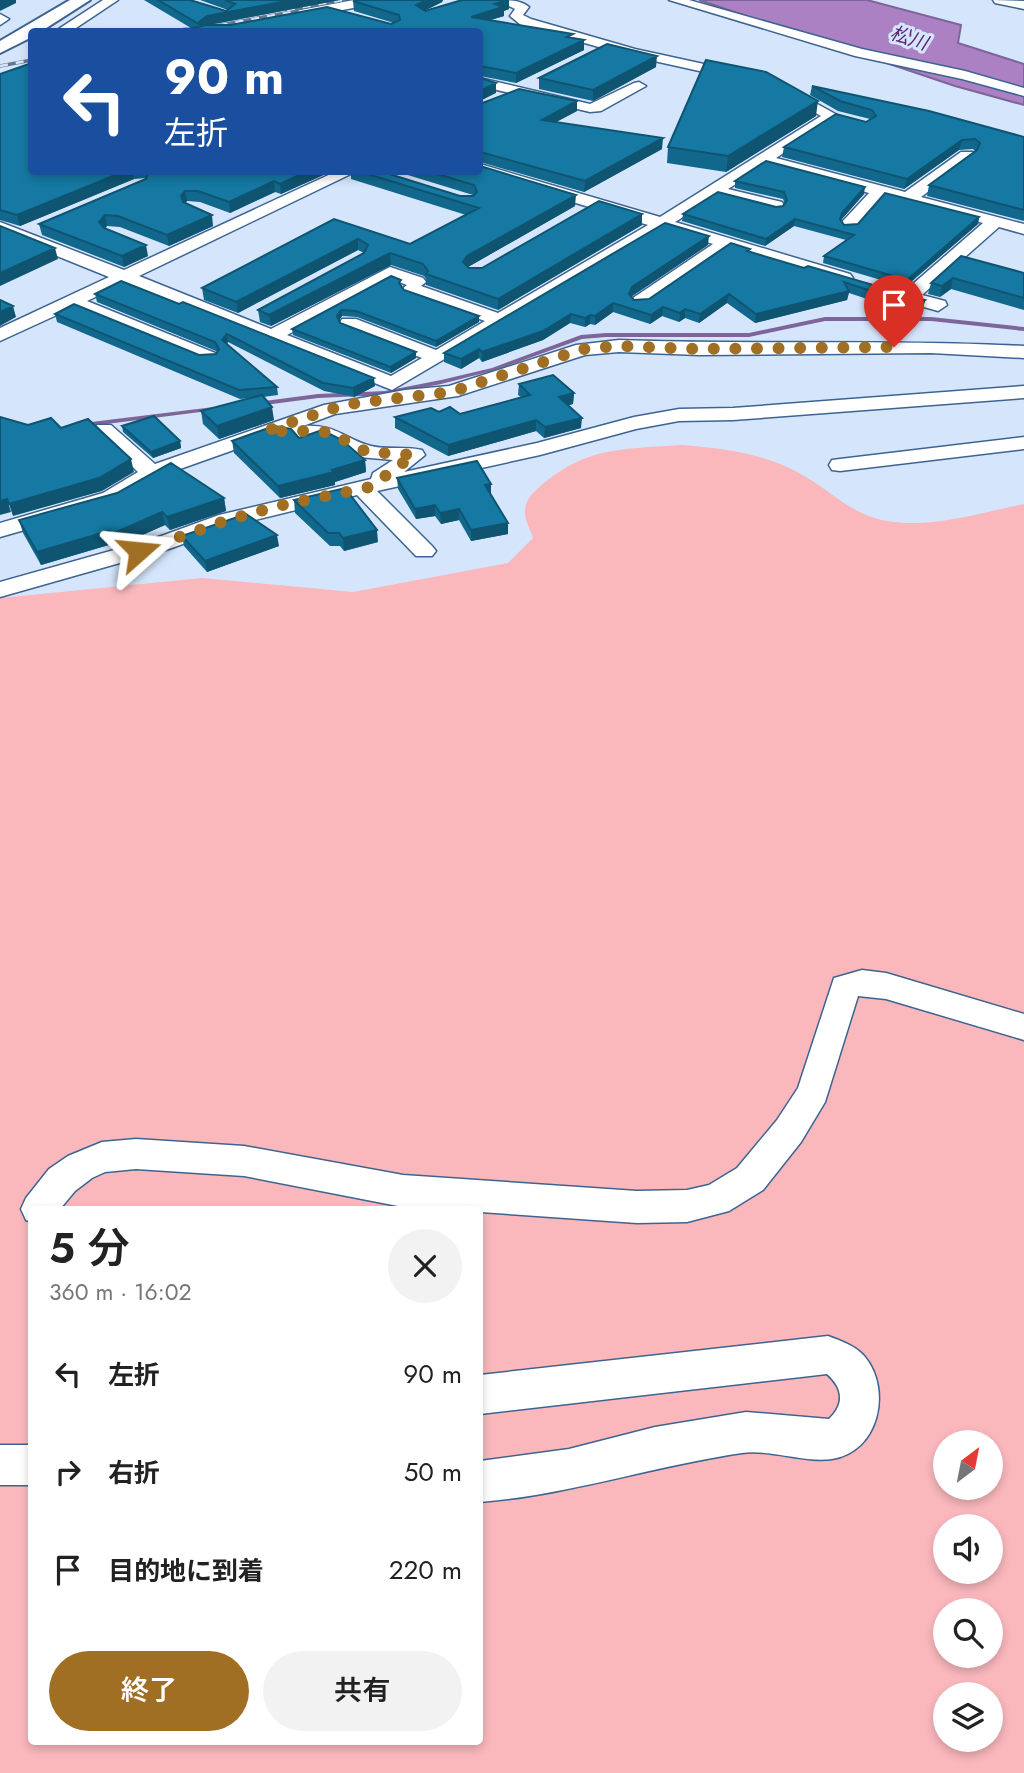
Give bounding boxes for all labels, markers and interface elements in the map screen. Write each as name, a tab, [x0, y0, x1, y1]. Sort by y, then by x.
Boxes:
water label: 松川	[887, 19, 933, 57]
text: 90 m	[164, 42, 284, 112]
icon: left	[49, 56, 140, 147]
text: 左折	[164, 110, 228, 156]
pin	[864, 275, 924, 347]
icon: arrive	[875, 286, 913, 324]
position arrow	[102, 514, 176, 588]
text: 5 分	[49, 1218, 130, 1279]
button: close	[388, 1229, 462, 1303]
text: 360 m · 16:02	[49, 1275, 192, 1309]
icon: left	[49, 1355, 87, 1393]
text: 90 m	[403, 1355, 462, 1393]
text: 左折	[108, 1356, 160, 1394]
north arrow	[933, 1430, 1003, 1500]
map controls	[933, 1430, 1003, 1752]
icon: right	[49, 1453, 87, 1491]
text: 50 m	[404, 1453, 462, 1491]
text: 右折	[108, 1454, 160, 1492]
button: sound	[933, 1514, 1003, 1584]
icon: arrive	[49, 1551, 87, 1589]
text: 220 m	[389, 1551, 462, 1589]
text: 目的地に到着	[108, 1552, 264, 1590]
button: search	[933, 1598, 1003, 1668]
button: 終了	[49, 1651, 249, 1731]
button: 共有	[263, 1651, 462, 1731]
button: layers	[933, 1682, 1003, 1752]

